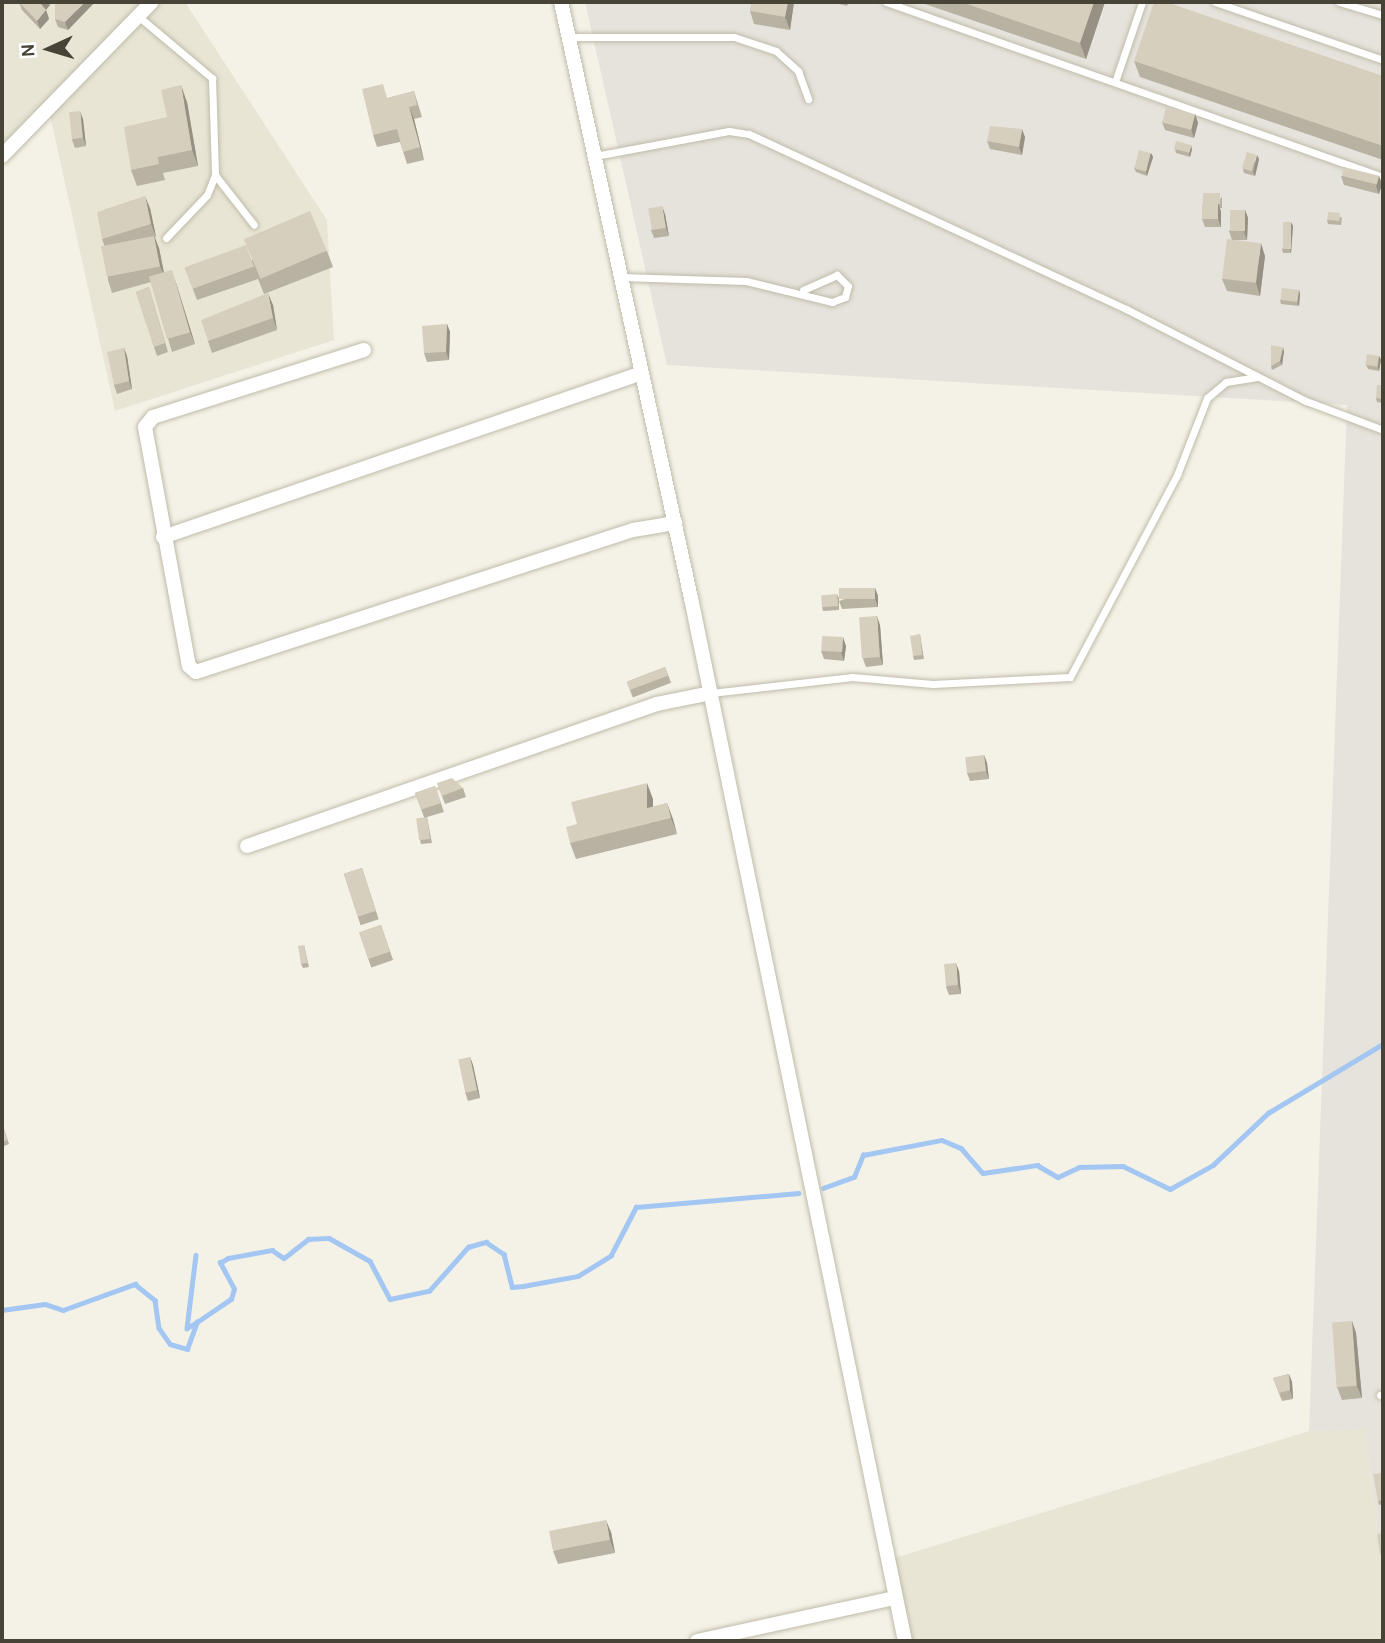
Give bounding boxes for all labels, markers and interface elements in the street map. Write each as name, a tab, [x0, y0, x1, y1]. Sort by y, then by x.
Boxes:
north arrow	[14, 14, 84, 84]
text: N	[17, 43, 39, 58]

